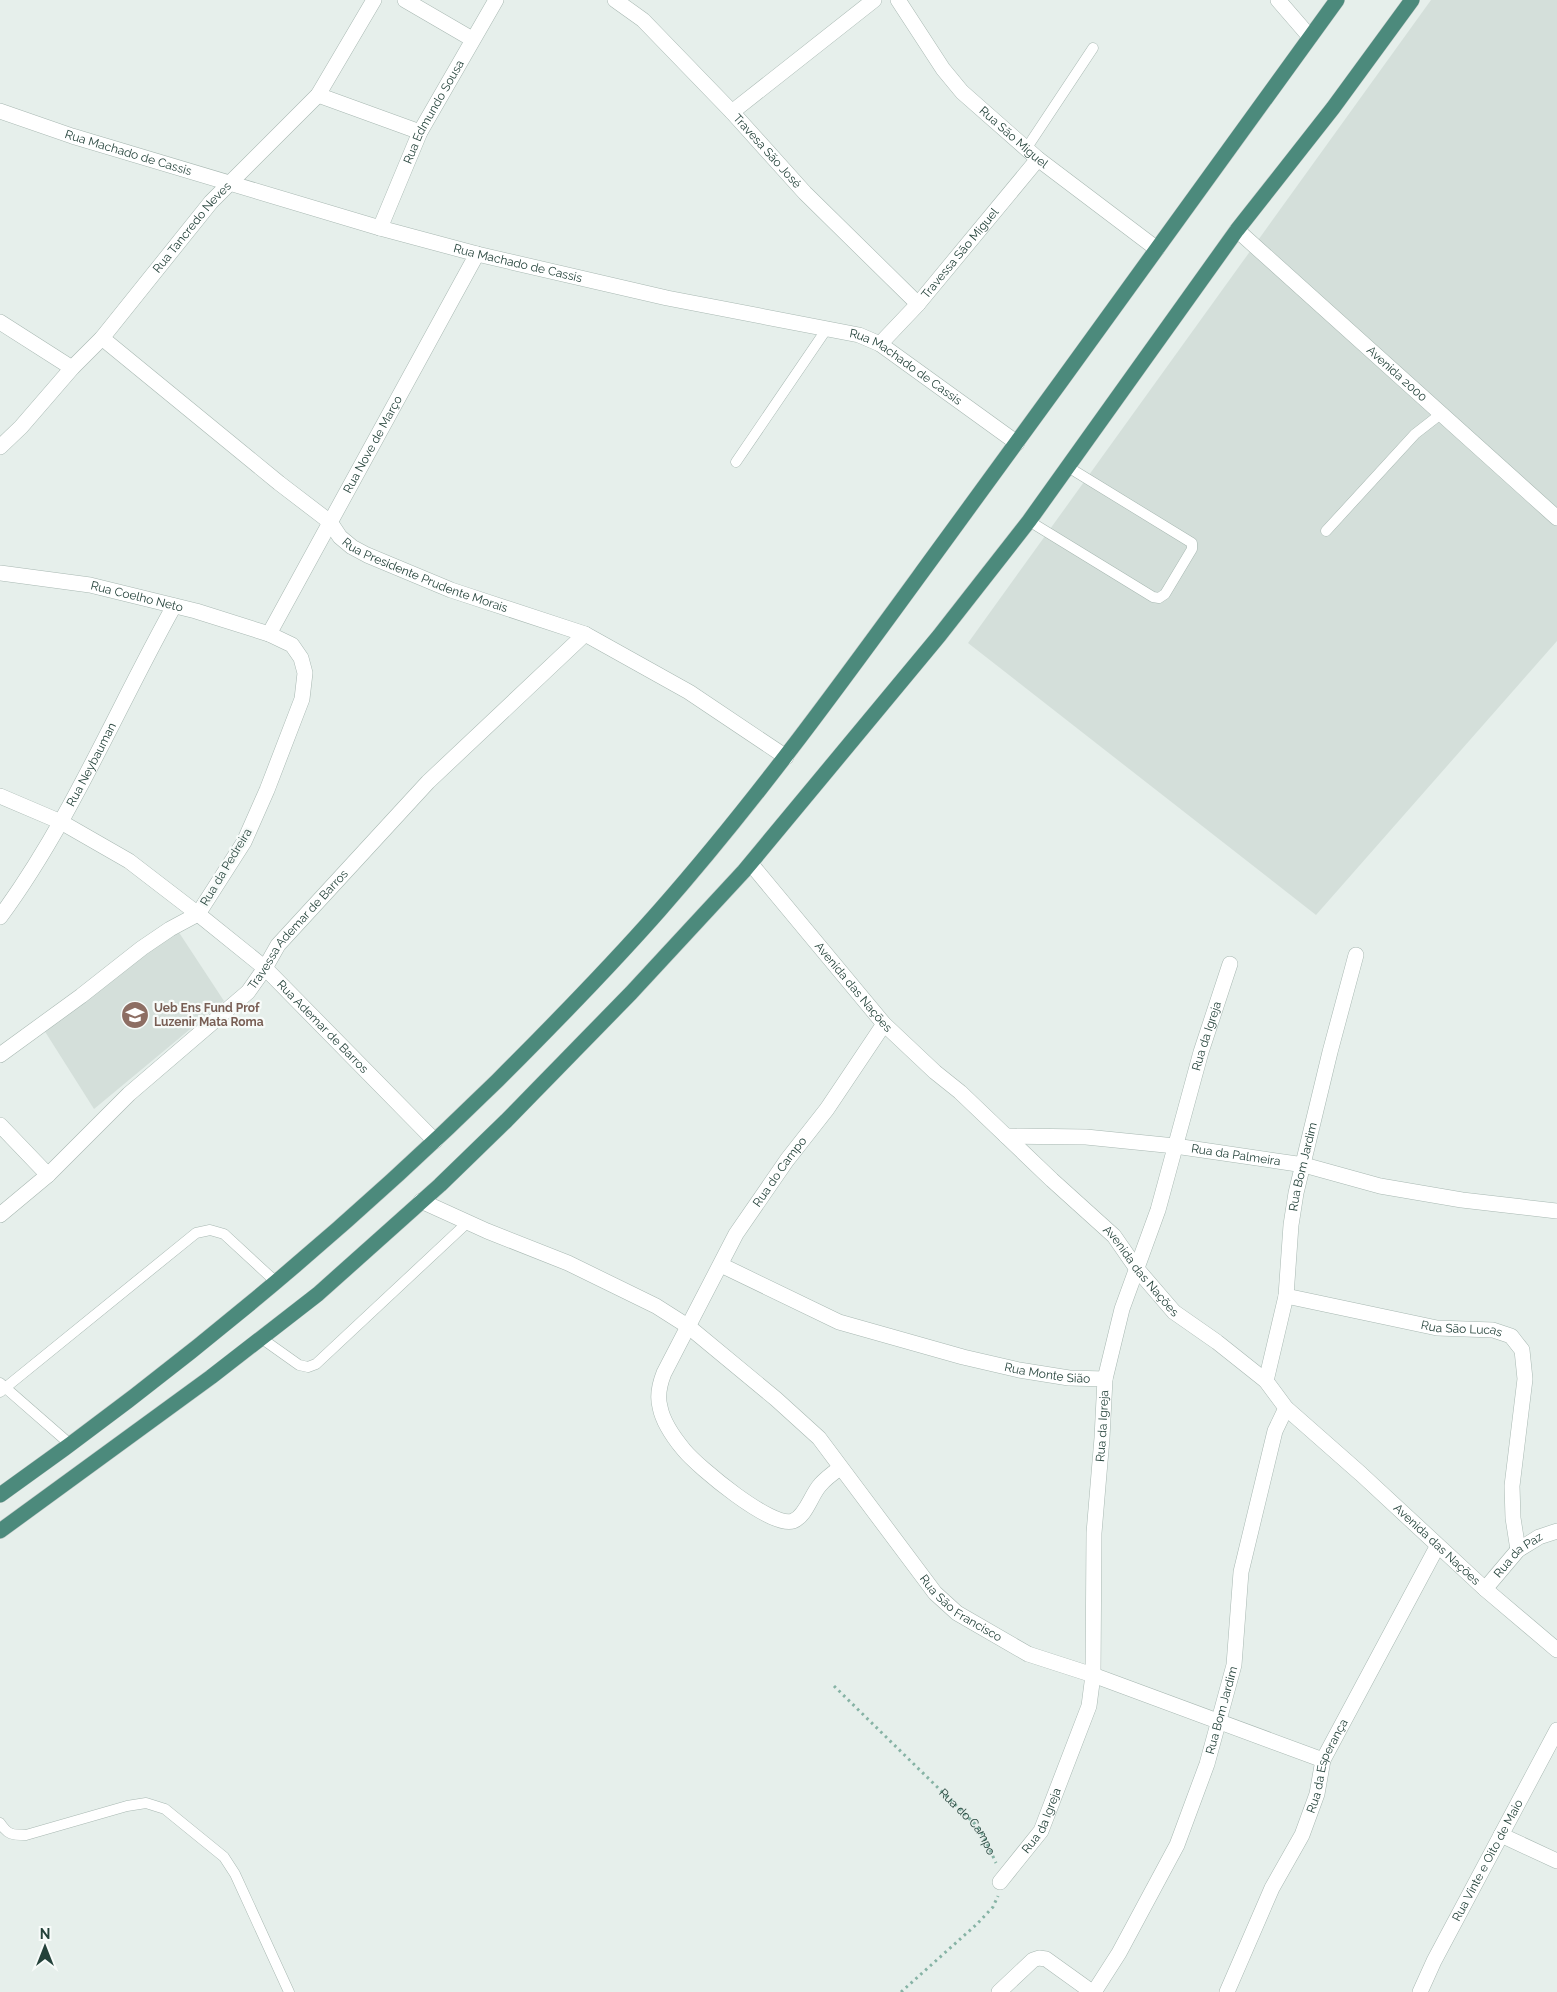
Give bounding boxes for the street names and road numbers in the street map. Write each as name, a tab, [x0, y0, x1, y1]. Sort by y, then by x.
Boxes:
street label: Rua Edmundo Sousa	[400, 57, 467, 166]
street label: Rua São Miguel	[976, 104, 1051, 172]
street label: Travesa São José	[730, 111, 804, 191]
street label: Rua Machado de Cassis	[63, 127, 194, 178]
street label: Rua Tancredo Neves	[150, 179, 234, 276]
street label: Travessa São Miguel	[918, 205, 1002, 301]
street label: Rua Machado de Cassis	[452, 241, 584, 285]
street label: Rua Machado de Cassis	[848, 326, 965, 408]
street label: Avenida 2000	[1364, 343, 1430, 404]
street label: Rua Nove de Março	[340, 393, 405, 496]
street label: Rua Presidente Prudente Morais	[339, 535, 510, 615]
street label: Rua Coelho Neto	[89, 578, 184, 615]
street label: Rua Neybauman	[64, 720, 119, 809]
street label: Rua da Pedreira	[197, 826, 255, 908]
street label: Travessa Ademar de Barros	[245, 867, 351, 992]
street label: Avenida das Nações	[812, 939, 895, 1035]
street label: Rua Ademar de Barros	[274, 977, 371, 1076]
street label: Rua da Igreja	[1189, 999, 1224, 1072]
street label: Rua Bom Jardim	[1286, 1121, 1320, 1212]
street label: Rua do Campo	[750, 1134, 809, 1209]
street label: Rua da Palmeira	[1190, 1141, 1282, 1168]
street label: Avenida das Nações	[1100, 1223, 1181, 1320]
street label: Rua São Lucas	[1420, 1318, 1504, 1340]
street label: Rua Monte Sião	[1003, 1360, 1090, 1386]
street label: Rua da Igreja	[1093, 1390, 1111, 1463]
street label: Avenida das Nações	[1391, 1501, 1483, 1588]
street label: Rua da Paz	[1491, 1529, 1545, 1580]
street label: Rua São Francisco	[917, 1572, 1005, 1644]
street label: Rua Bom Jardim	[1203, 1665, 1240, 1756]
street label: Rua da Esperança	[1304, 1716, 1351, 1815]
street label: Rua do Campo	[936, 1786, 998, 1857]
street label: Rua da Igreja	[1019, 1786, 1064, 1856]
street label: Rua Vinte e Oito de Maio	[1449, 1797, 1526, 1924]

